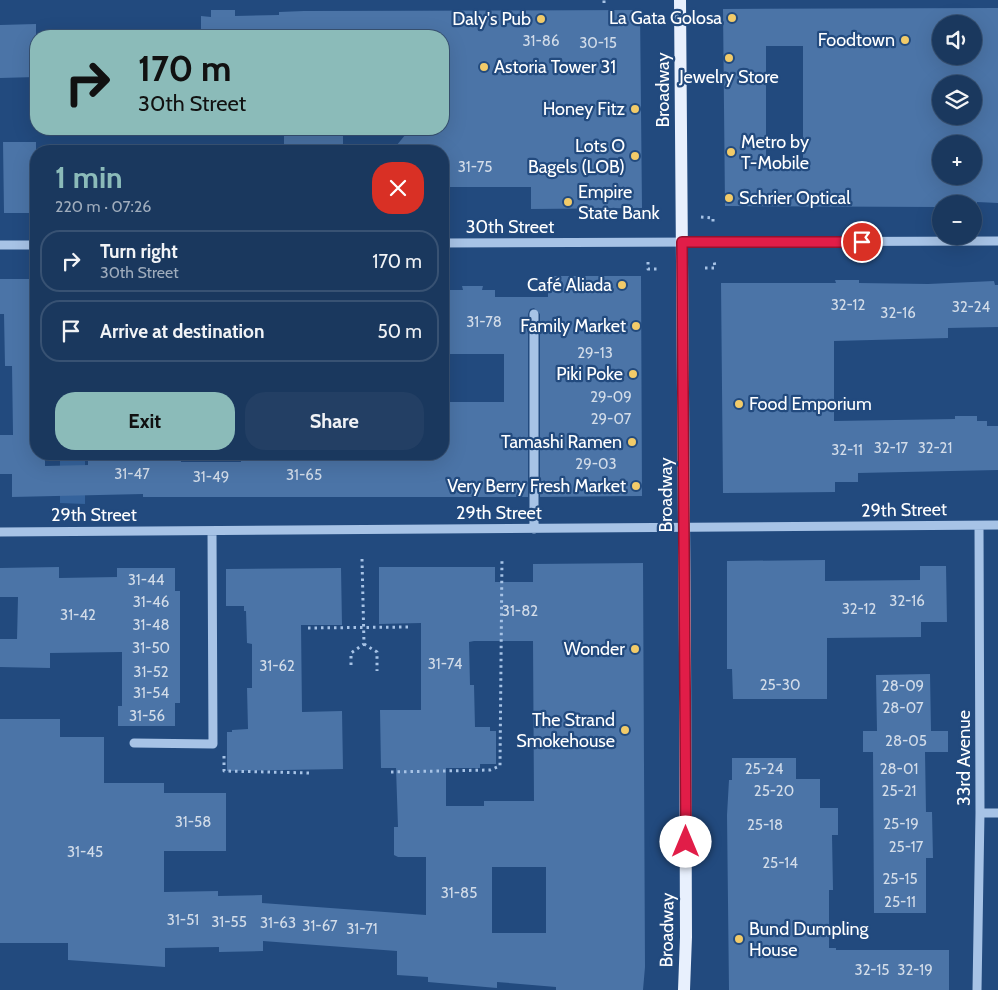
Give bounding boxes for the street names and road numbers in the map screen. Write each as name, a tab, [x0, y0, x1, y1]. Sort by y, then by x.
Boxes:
street label: Broadway	[652, 53, 674, 127]
street label: 30th Street	[466, 216, 554, 238]
street label: Broadway	[655, 458, 677, 532]
street label: 29th Street	[861, 498, 947, 522]
street label: 29th Street	[456, 502, 542, 524]
street label: 29th Street	[51, 504, 137, 526]
street label: 33rd Avenue	[953, 710, 975, 806]
street label: Broadway	[655, 892, 679, 968]

